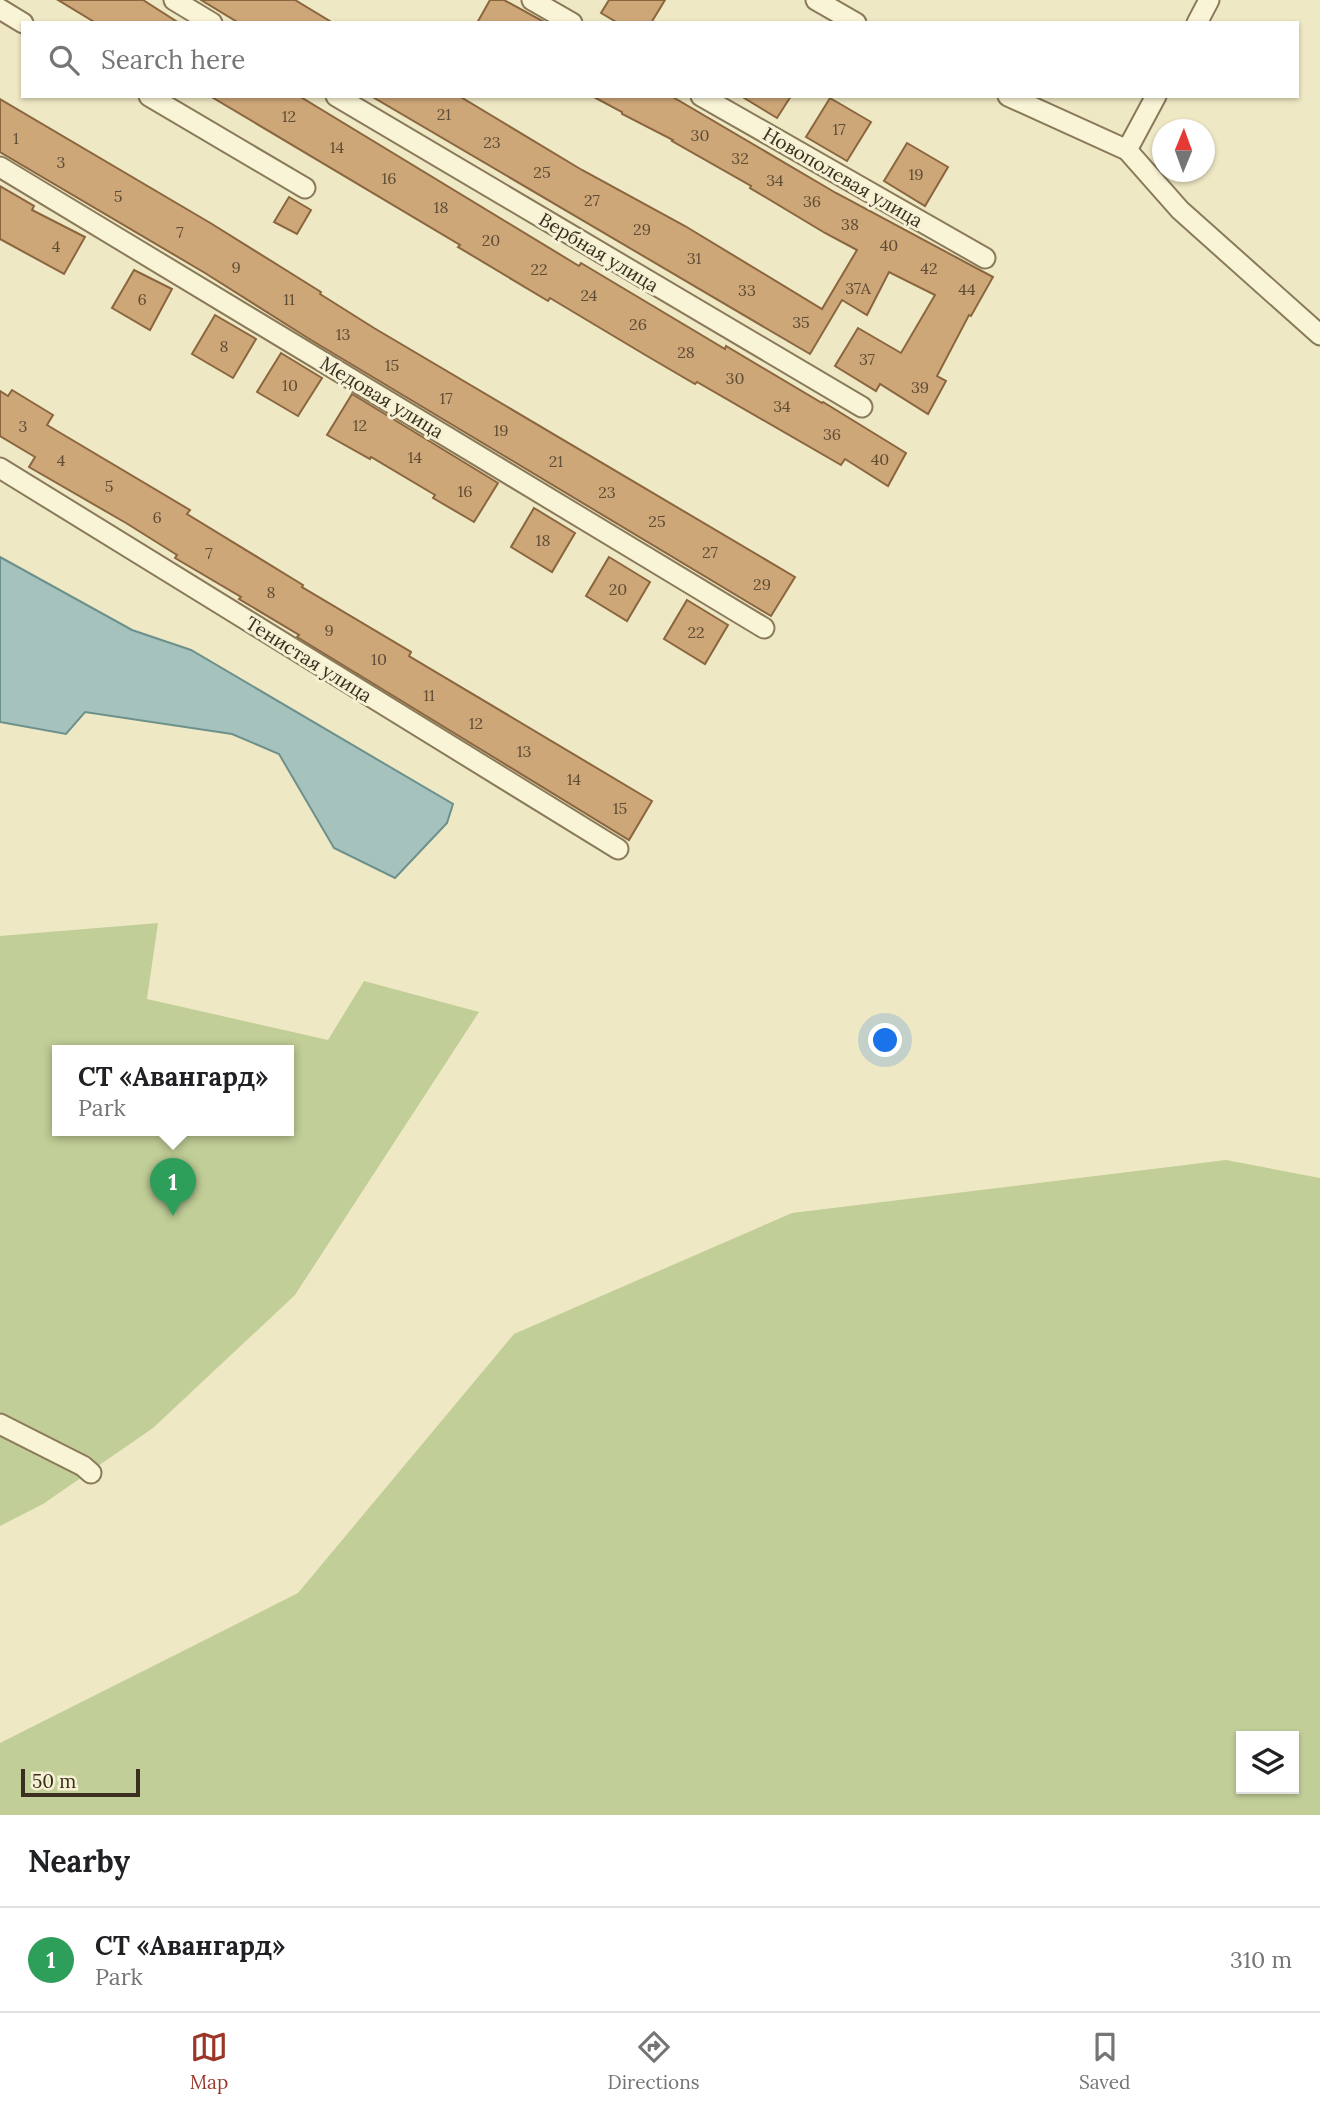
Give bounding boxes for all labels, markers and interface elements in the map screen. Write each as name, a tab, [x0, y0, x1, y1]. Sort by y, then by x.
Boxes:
search box	[21, 21, 1299, 98]
icon: search	[45, 41, 83, 79]
text: Search here	[101, 43, 245, 76]
house number: 21	[437, 104, 451, 124]
house number: 12	[282, 106, 296, 126]
house number: 17	[832, 119, 846, 139]
north arrow	[1152, 119, 1215, 182]
street label: Новополевая улица	[759, 121, 927, 233]
house number: 30	[691, 125, 709, 145]
house number: 1	[13, 128, 19, 148]
house number: 23	[483, 132, 501, 152]
house number: 14	[330, 137, 345, 157]
house number: 32	[731, 148, 749, 168]
house number: 3	[57, 152, 66, 172]
house number: 25	[533, 162, 551, 182]
house number: 19	[908, 164, 924, 184]
house number: 16	[381, 168, 397, 188]
house number: 34	[766, 170, 784, 190]
house number: 5	[114, 186, 122, 206]
house number: 27	[584, 190, 601, 210]
house number: 36	[803, 191, 821, 211]
house number: 18	[434, 197, 448, 217]
street label: Вербная улица	[535, 207, 663, 297]
house number: 38	[841, 214, 859, 234]
house number: 29	[633, 219, 651, 239]
house number: 7	[176, 222, 184, 242]
house number: 20	[482, 230, 500, 250]
house number: 40	[880, 235, 898, 255]
house number: 4	[52, 236, 61, 256]
house number: 31	[687, 248, 702, 268]
house number: 9	[231, 257, 241, 277]
house number: 42	[920, 258, 938, 278]
house number: 22	[530, 259, 548, 279]
house number: 37А	[845, 278, 872, 298]
house number: 44	[958, 279, 976, 299]
house number: 33	[738, 280, 756, 300]
house number: 24	[581, 285, 598, 305]
house number: 6	[137, 289, 147, 309]
house number: 11	[283, 289, 295, 309]
house number: 35	[792, 312, 810, 332]
house number: 26	[629, 314, 647, 334]
house number: 13	[336, 324, 350, 344]
house number: 8	[220, 336, 229, 356]
house number: 28	[677, 342, 695, 362]
house number: 37	[859, 349, 876, 369]
street label: Медовая улица	[316, 351, 448, 443]
house number: 15	[385, 355, 399, 375]
house number: 30	[726, 368, 744, 388]
house number: 10	[282, 375, 298, 395]
house number: 39	[911, 377, 929, 397]
house number: 17	[439, 388, 453, 408]
house number: 34	[773, 396, 791, 416]
house number: 12	[353, 415, 367, 435]
house number: 3	[19, 416, 28, 436]
house number: 19	[493, 420, 509, 440]
house number: 36	[823, 424, 841, 444]
house number: 14	[408, 447, 423, 467]
house number: 40	[871, 449, 889, 469]
house number: 4	[57, 450, 66, 470]
house number: 21	[549, 451, 563, 471]
house number: 5	[105, 476, 113, 496]
house number: 16	[457, 481, 473, 501]
house number: 23	[598, 482, 616, 502]
house number: 6	[152, 507, 162, 527]
house number: 25	[648, 511, 666, 531]
house number: 18	[536, 530, 550, 550]
house number: 27	[702, 542, 719, 562]
house number: 7	[205, 543, 213, 563]
house number: 29	[753, 574, 771, 594]
house number: 20	[609, 579, 627, 599]
house number: 8	[267, 582, 276, 602]
street label: Тенистая улица	[241, 611, 377, 708]
house number: 9	[324, 620, 334, 640]
house number: 22	[687, 622, 705, 642]
house number: 10	[371, 649, 387, 669]
house number: 11	[423, 685, 435, 705]
house number: 12	[469, 713, 483, 733]
house number: 13	[517, 741, 531, 761]
house number: 14	[567, 769, 582, 789]
house number: 15	[613, 798, 627, 818]
your location	[868, 1023, 902, 1057]
popup	[52, 1045, 294, 1136]
text: СТ «Авангард»	[78, 1060, 268, 1093]
text: Park	[78, 1093, 126, 1122]
pin: 1	[150, 1158, 196, 1216]
map controls	[1236, 1731, 1299, 1794]
button: layers	[1236, 1731, 1299, 1794]
scale bar	[21, 1766, 140, 1798]
text: 50 m	[32, 1769, 76, 1793]
text: Nearby	[28, 1842, 130, 1880]
text: СТ «Авангард»	[95, 1929, 285, 1962]
text: 1	[46, 1945, 56, 1974]
text: 310 m	[1230, 1945, 1292, 1974]
text: Park	[95, 1962, 143, 1991]
tab: Map	[190, 2028, 228, 2094]
tab: Directions	[608, 2028, 700, 2094]
tab: Saved	[1079, 2028, 1130, 2094]

